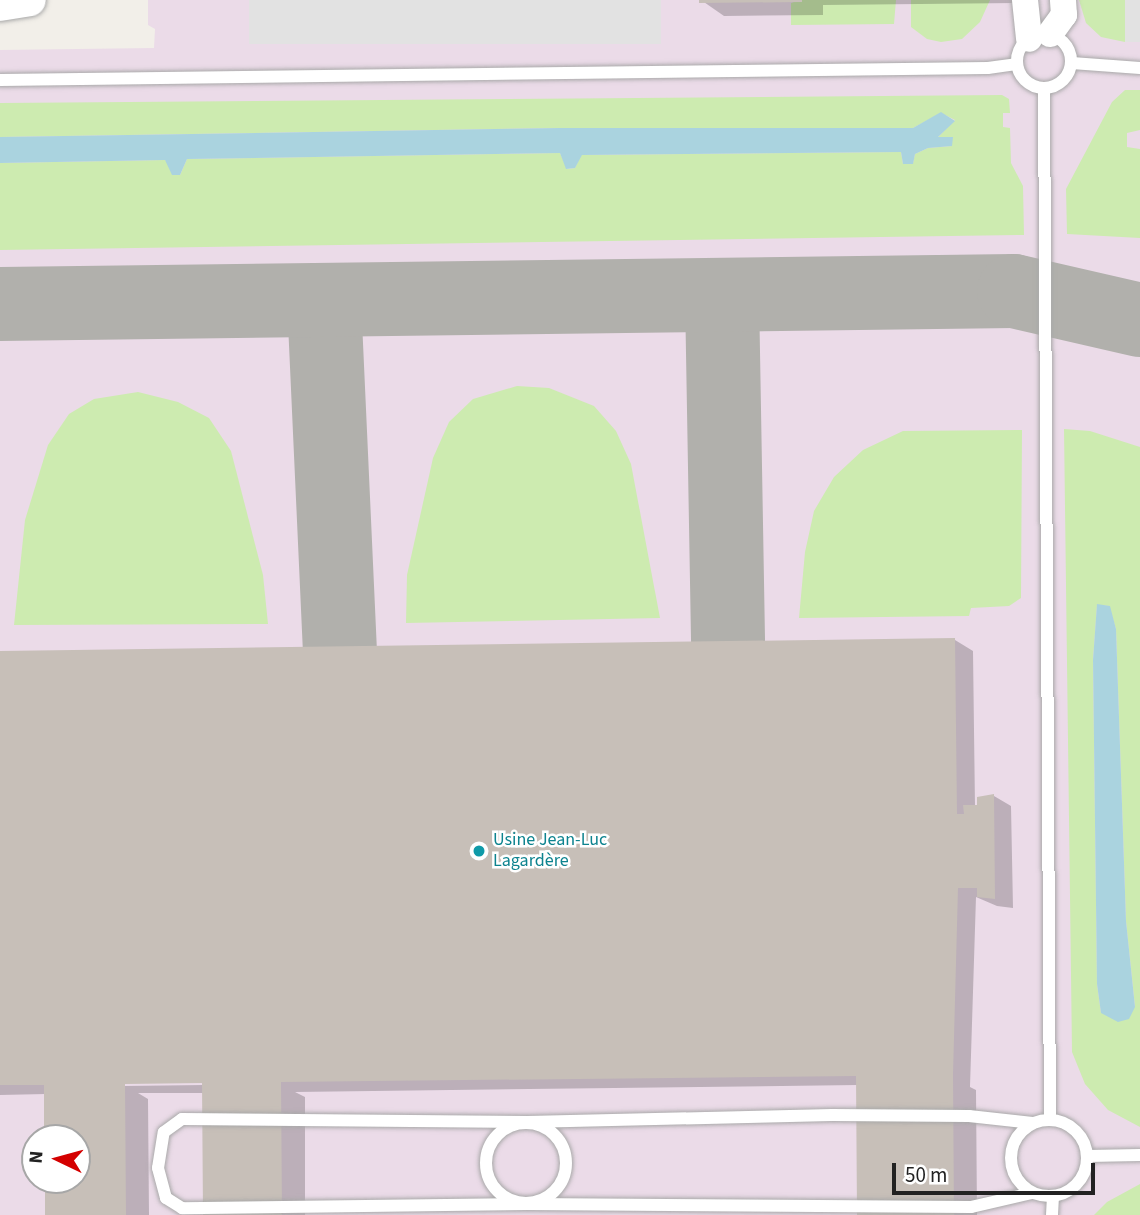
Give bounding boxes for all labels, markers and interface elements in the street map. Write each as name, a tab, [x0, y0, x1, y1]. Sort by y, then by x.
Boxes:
place label: Usine Jean-Luc Lagardère	[493, 830, 607, 872]
marker: Usine Jean-Luc Lagardère	[471, 843, 487, 859]
north arrow	[21, 1124, 91, 1194]
scale bar	[895, 1148, 1098, 1192]
text: N	[23, 1150, 51, 1165]
text: 50 m	[905, 1160, 947, 1190]

